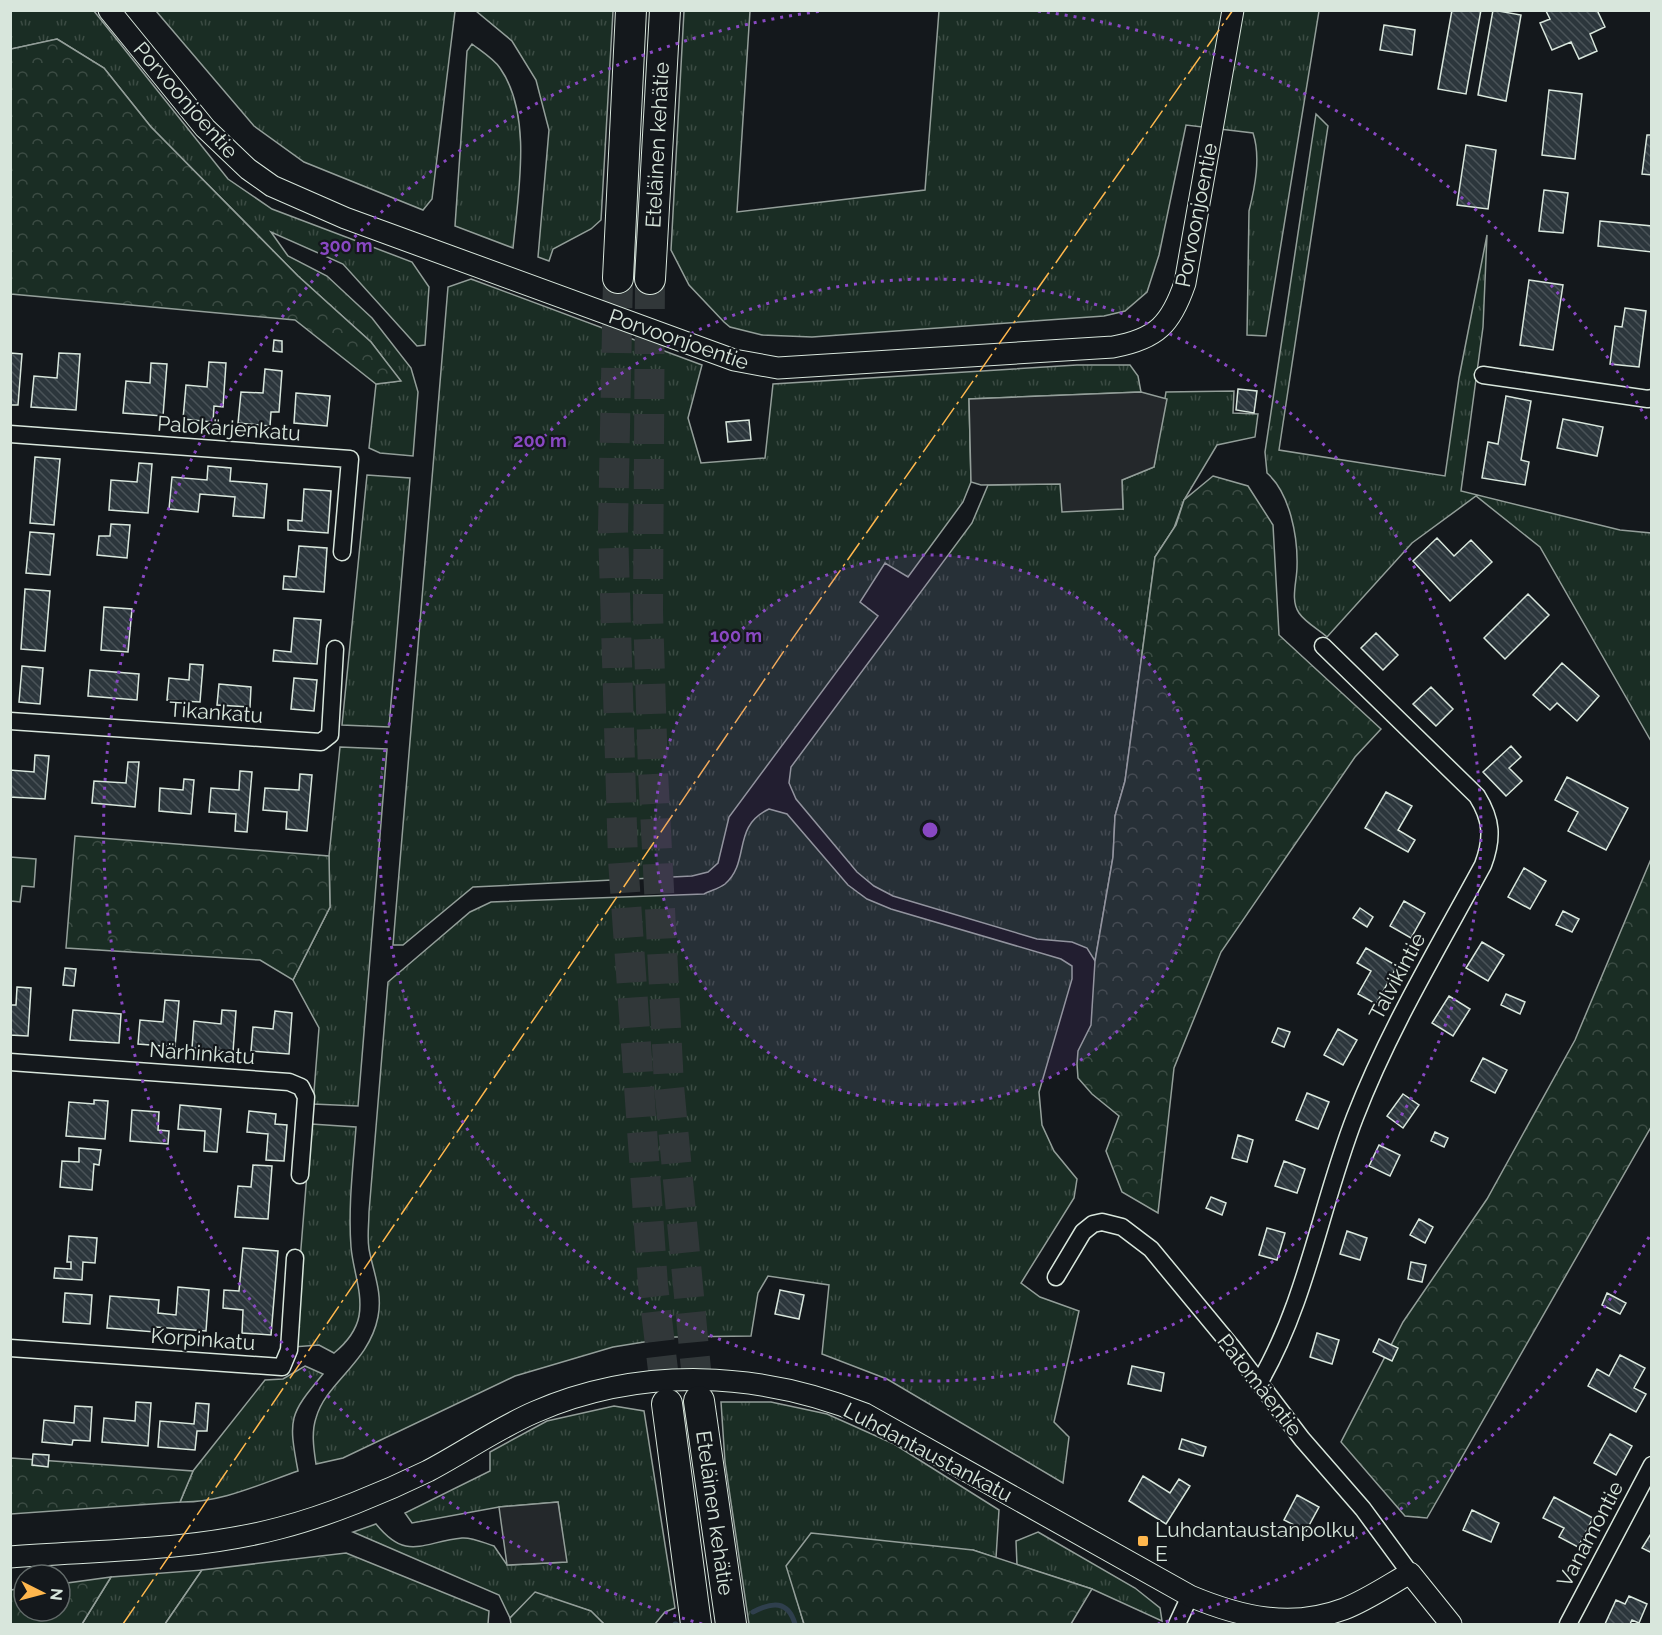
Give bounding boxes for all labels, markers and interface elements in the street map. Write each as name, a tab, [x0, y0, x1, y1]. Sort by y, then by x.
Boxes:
street label: Porvoonjoentie	[129, 37, 243, 163]
street label: Eteläinen kehätie	[640, 61, 674, 229]
street label: Porvoonjoentie	[1170, 141, 1222, 289]
text: 300 m	[319, 235, 373, 256]
street label: Porvoonjoentie	[606, 303, 752, 375]
street label: Palokärjenkatu	[156, 411, 302, 445]
text: 200 m	[513, 430, 567, 451]
text: 100 m	[710, 625, 762, 646]
street label: Tikankatu	[168, 696, 264, 728]
centre of rings	[920, 820, 940, 840]
street label: Talvikintie	[1364, 928, 1430, 1024]
street label: Närhinkatu	[148, 1037, 256, 1069]
street label: Korpinkatu	[150, 1323, 256, 1355]
street label: Patomäentie	[1212, 1329, 1308, 1441]
street label: Luhdantaustankatu	[839, 1397, 1017, 1507]
street label: Eteläinen kehätie	[691, 1429, 739, 1597]
street label: Vanamontie	[1552, 1477, 1628, 1591]
place label: Luhdantaustanpolku E	[1155, 1517, 1355, 1566]
marker: Luhdantaustanpolku E	[1136, 1534, 1150, 1548]
north arrow	[12, 1563, 72, 1623]
text: N	[46, 1587, 67, 1602]

